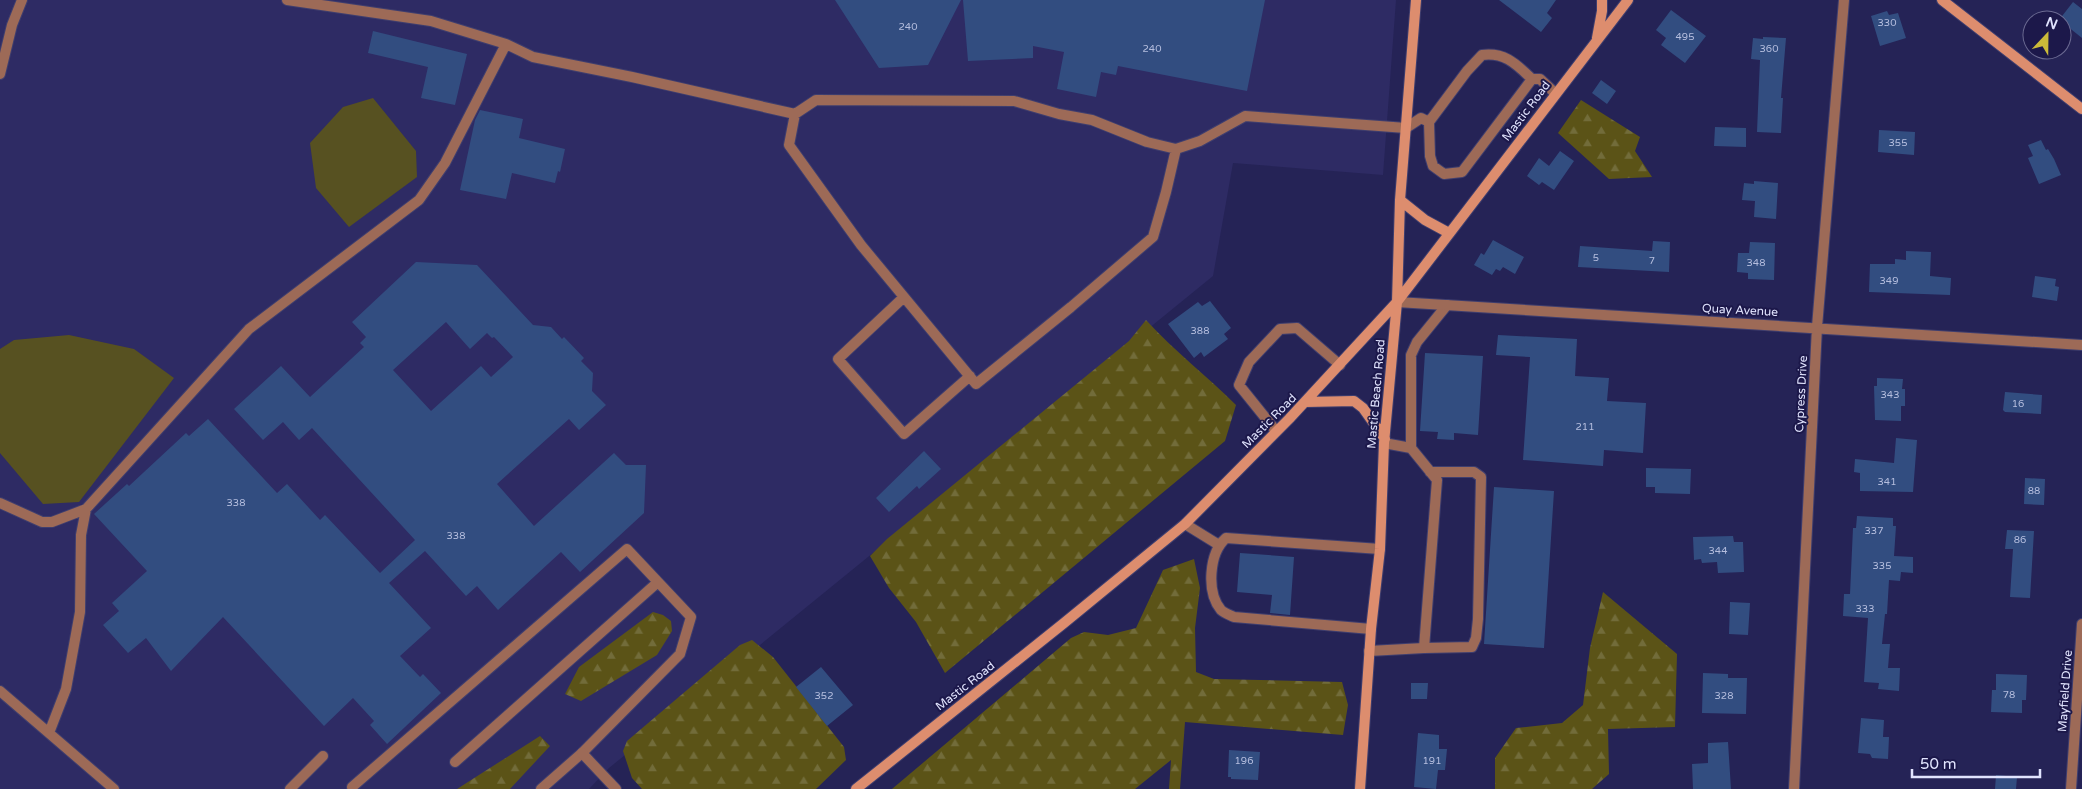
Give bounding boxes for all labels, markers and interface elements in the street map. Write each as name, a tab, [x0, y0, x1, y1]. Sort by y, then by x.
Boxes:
north arrow	[2022, 10, 2072, 60]
text: N	[2043, 13, 2060, 33]
house number: 330	[1878, 17, 1896, 29]
house number: 240	[899, 21, 917, 33]
house number: 495	[1676, 31, 1694, 43]
house number: 240	[1143, 43, 1161, 55]
house number: 360	[1760, 43, 1778, 55]
street label: Mastic Road	[1499, 78, 1553, 144]
house number: 355	[1889, 137, 1907, 149]
house number: 5	[1593, 252, 1599, 264]
house number: 7	[1649, 255, 1655, 267]
house number: 348	[1747, 257, 1765, 269]
house number: 349	[1880, 275, 1898, 287]
street label: Quay Avenue	[1702, 301, 1779, 319]
house number: 388	[1191, 325, 1209, 337]
street label: Mastic Beach Road	[1364, 339, 1388, 449]
street label: Cypress Drive	[1792, 355, 1810, 433]
house number: 343	[1881, 389, 1899, 401]
street label: Mastic Road	[1239, 391, 1299, 451]
house number: 16	[2012, 398, 2024, 410]
house number: 211	[1576, 421, 1594, 433]
house number: 341	[1878, 476, 1896, 488]
house number: 88	[2028, 485, 2040, 497]
house number: 338	[227, 497, 245, 509]
house number: 337	[1865, 525, 1883, 537]
house number: 338	[447, 530, 465, 542]
house number: 86	[2014, 534, 2026, 546]
house number: 344	[1709, 545, 1727, 557]
house number: 335	[1873, 560, 1891, 572]
house number: 333	[1856, 603, 1874, 615]
street label: Mayfield Drive	[2055, 649, 2075, 733]
street label: Mastic Road	[933, 659, 997, 713]
house number: 78	[2003, 689, 2015, 701]
house number: 352	[815, 690, 833, 702]
house number: 328	[1715, 690, 1733, 702]
scale bar	[1912, 746, 2040, 778]
house number: 196	[1235, 755, 1253, 767]
house number: 191	[1423, 755, 1441, 767]
text: 50 m	[1920, 755, 1957, 773]

